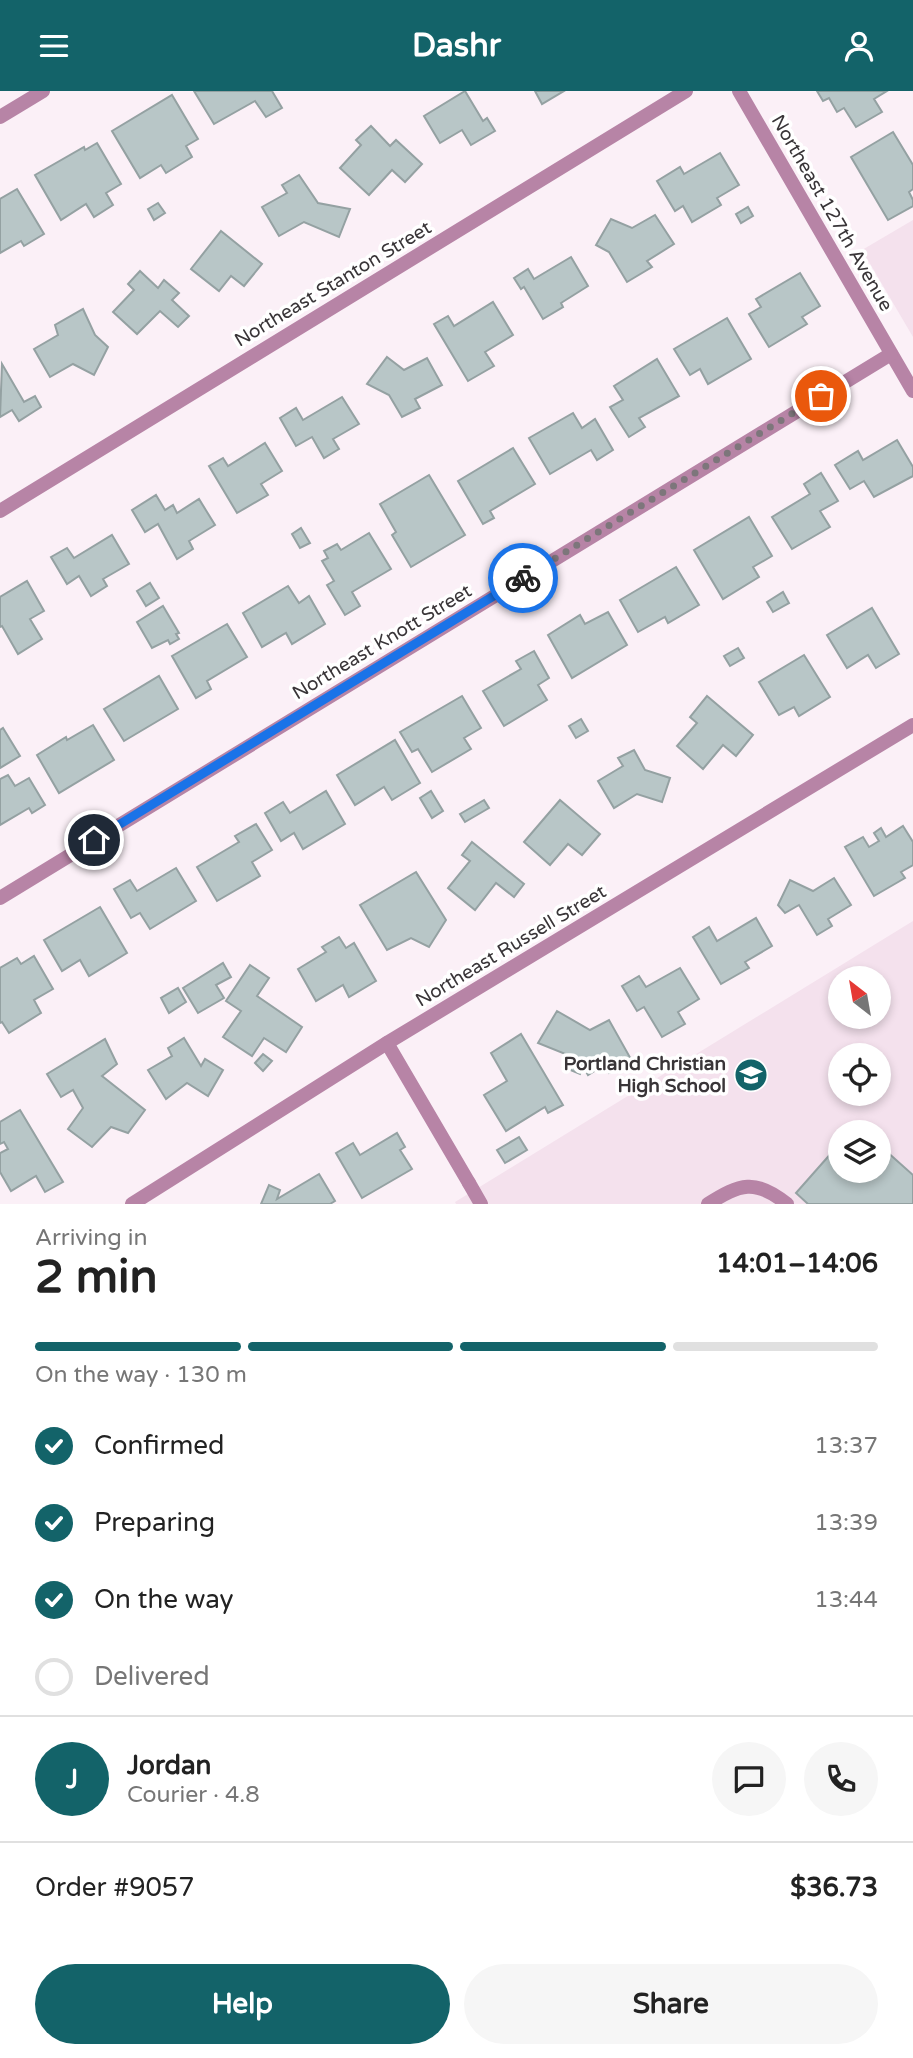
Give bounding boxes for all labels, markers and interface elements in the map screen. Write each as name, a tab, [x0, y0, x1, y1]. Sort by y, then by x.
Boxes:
icon: menu	[35, 27, 73, 65]
text: Dashr	[412, 27, 501, 65]
icon: person	[840, 27, 878, 65]
street label: Northeast 127th Avenue	[767, 111, 897, 315]
street label: Northeast Stanton Street	[231, 217, 435, 351]
pin	[791, 366, 851, 426]
icon: bag	[802, 377, 840, 415]
courier	[488, 543, 558, 613]
icon: bike	[504, 559, 542, 597]
street label: Northeast Knott Street	[289, 580, 475, 704]
pin	[64, 810, 124, 870]
icon: home	[75, 821, 113, 859]
street label: Northeast Russell Street	[412, 880, 610, 1012]
north arrow	[828, 966, 891, 1029]
map controls	[828, 966, 891, 1183]
button: locate	[828, 1043, 891, 1106]
place label: Portland Christian High School	[563, 1053, 726, 1098]
school or university icon: Portland Christian High School	[732, 1056, 770, 1094]
button: layers	[828, 1120, 891, 1183]
text: Arriving in	[35, 1224, 148, 1252]
text: 14:01–14:06	[716, 1248, 878, 1279]
text: 2 min	[35, 1250, 158, 1305]
text: On the way · 130 m	[35, 1361, 247, 1389]
icon: check	[35, 1427, 73, 1465]
text: Confirmed	[94, 1430, 224, 1461]
text: 13:37	[814, 1432, 878, 1460]
icon: check	[35, 1504, 73, 1542]
text: Preparing	[94, 1507, 215, 1538]
text: 13:39	[814, 1509, 878, 1537]
icon: check	[35, 1581, 73, 1619]
text: On the way	[94, 1584, 234, 1615]
text: 13:44	[814, 1586, 878, 1614]
text: Delivered	[94, 1661, 210, 1692]
button: chat	[712, 1742, 786, 1816]
button: phone	[804, 1742, 878, 1816]
text: Jordan	[127, 1750, 211, 1781]
text: J	[66, 1764, 78, 1795]
text: Courier · 4.8	[127, 1781, 260, 1809]
text: Order #9057	[35, 1872, 195, 1903]
text: $36.73	[790, 1872, 878, 1903]
button: Help	[35, 1964, 450, 2044]
button: Share	[464, 1964, 878, 2044]

